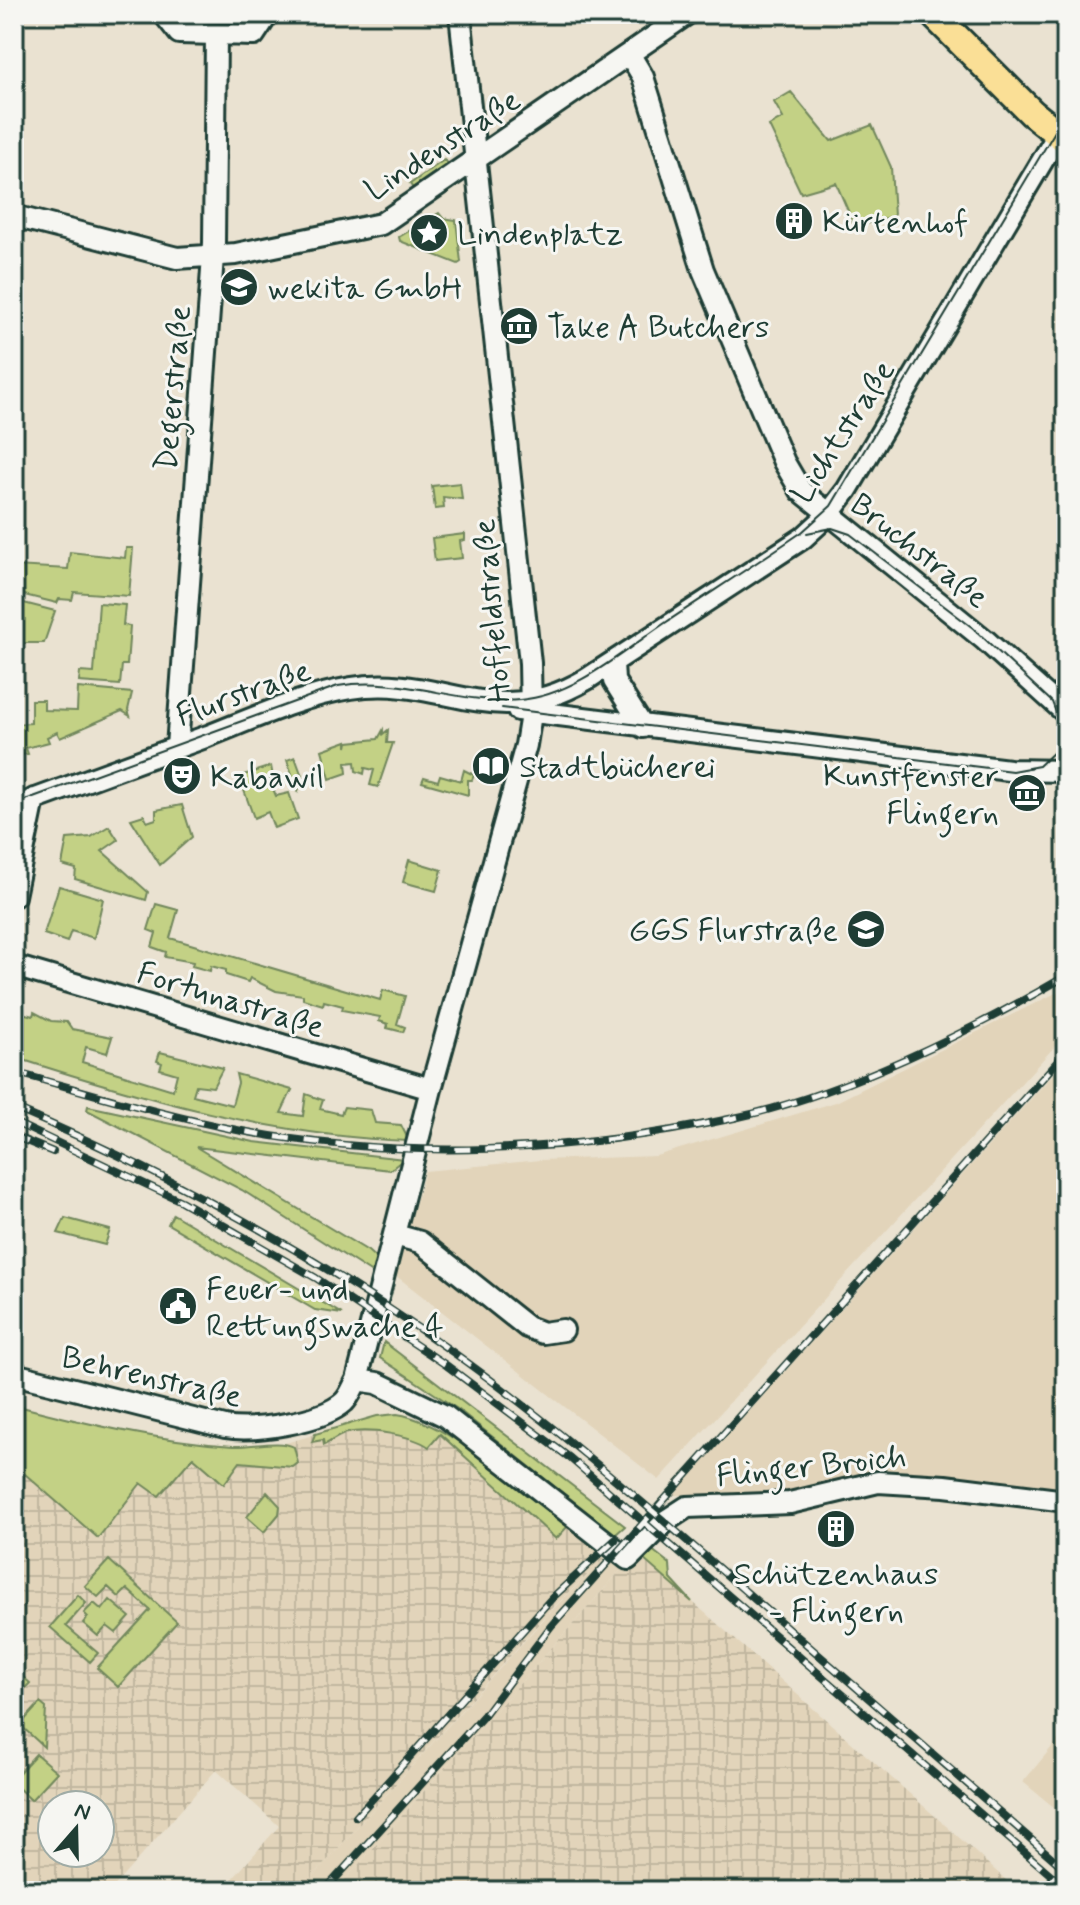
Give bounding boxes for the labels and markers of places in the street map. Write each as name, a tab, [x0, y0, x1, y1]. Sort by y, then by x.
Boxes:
building icon: Kürtenhof	[773, 200, 815, 242]
place label: Kürtenhof	[822, 202, 968, 244]
place icon: Lindenplatz	[408, 212, 450, 254]
place label: Lindenplatz	[457, 214, 623, 256]
school or university icon: wekita GmbH	[218, 266, 260, 308]
place label: wekita GmbH	[267, 268, 462, 310]
museum icon: Take A Butchers	[498, 305, 540, 347]
place label: Take A Butchers	[547, 307, 769, 349]
library icon: Stadtbücherei	[470, 745, 512, 787]
place label: Stadtbücherei	[519, 747, 715, 789]
theatre icon: Kabawil	[161, 755, 203, 797]
place label: Kunstfenster Flingern	[823, 756, 999, 838]
place label: Kabawil	[210, 757, 324, 799]
museum icon: Kunstfenster Flingern	[1006, 772, 1048, 814]
school or university icon: GGS Flurstraße	[845, 908, 887, 950]
place label: GGS Flurstraße	[629, 910, 838, 952]
place label: Feuer- und Rettungswache 4	[206, 1269, 444, 1351]
public building icon: Feuer- und Rettungswache 4	[157, 1285, 199, 1327]
building icon: Schützenhaus - Flingern	[815, 1508, 857, 1550]
place label: Schützenhaus - Flingern	[734, 1554, 938, 1636]

